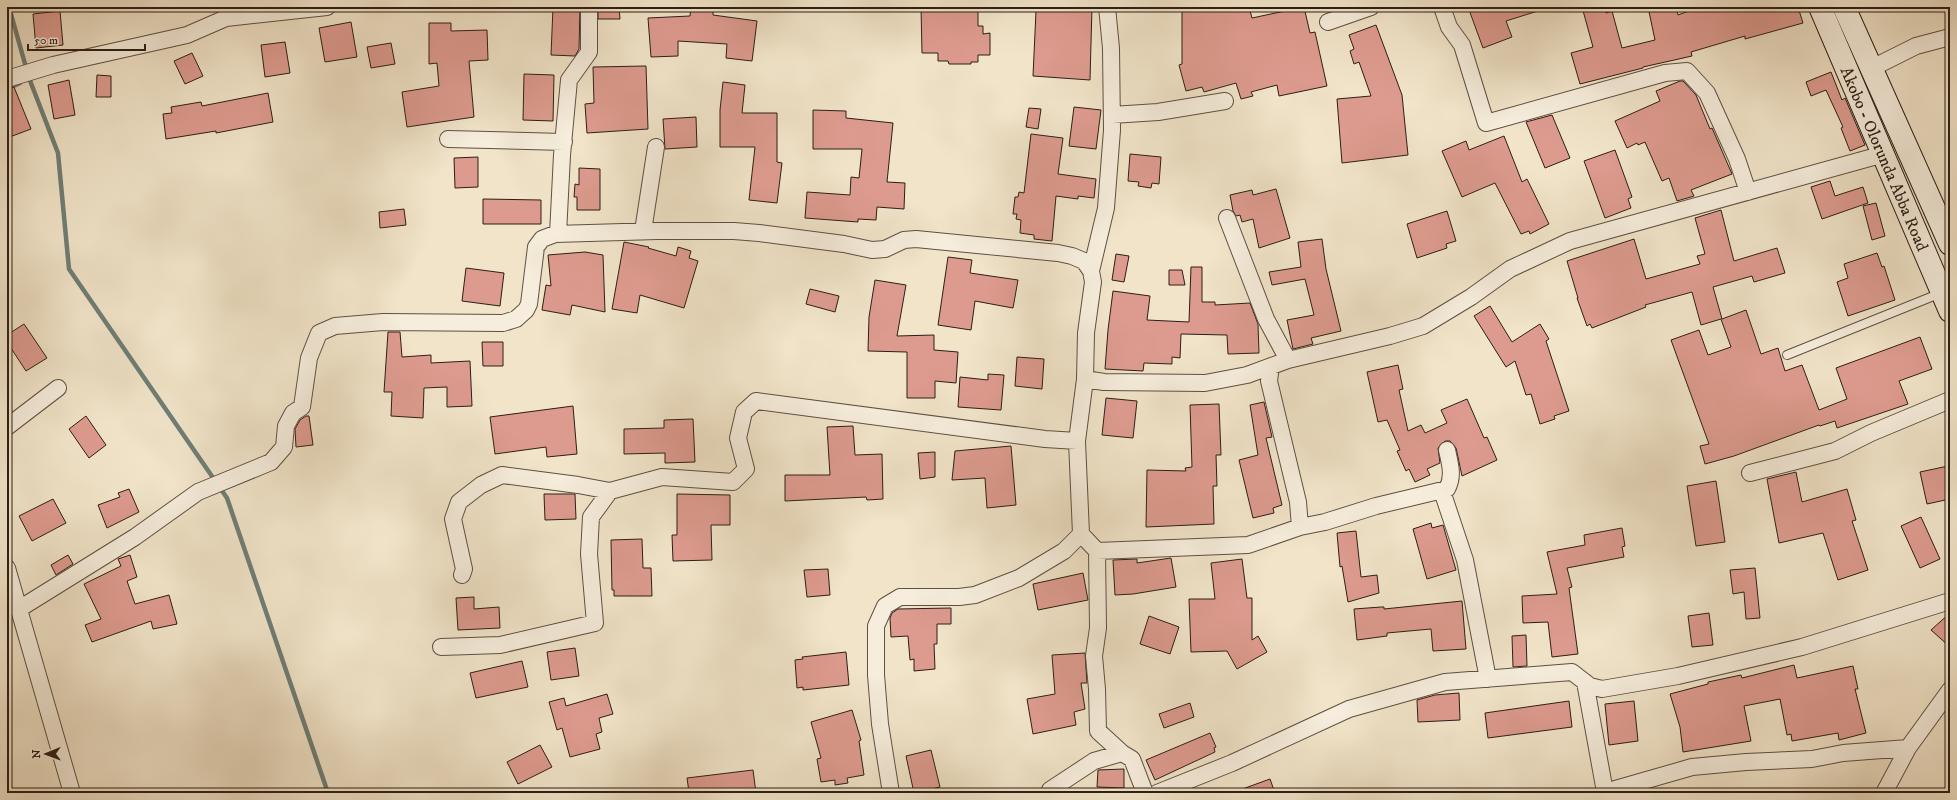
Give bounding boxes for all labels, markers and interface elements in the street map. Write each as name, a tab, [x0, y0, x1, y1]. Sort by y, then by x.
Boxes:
scale bar	[28, 26, 145, 52]
text: 50 m	[34, 33, 58, 48]
street label: Akobo - Olorunda Abba Road	[1835, 63, 1933, 255]
north arrow	[26, 734, 66, 774]
text: N	[30, 750, 44, 759]

